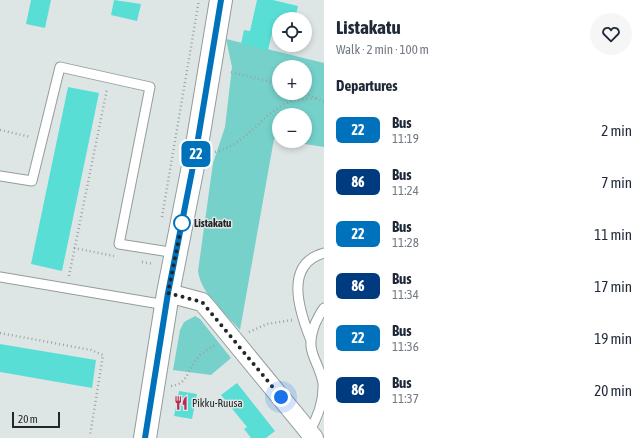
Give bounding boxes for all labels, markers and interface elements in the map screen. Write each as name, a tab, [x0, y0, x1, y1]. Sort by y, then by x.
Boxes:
map controls	[272, 12, 312, 148]
button: locate	[272, 12, 312, 52]
button: heart	[590, 13, 632, 55]
text: Listakatu	[336, 16, 401, 38]
text: Walk · 2 min · 100 m	[336, 42, 429, 57]
button: +	[272, 60, 312, 100]
text: Departures	[336, 77, 398, 94]
button: −	[272, 108, 312, 148]
text: Bus	[392, 114, 412, 131]
text: 22	[351, 122, 365, 138]
text: 2 min	[601, 122, 632, 139]
text: 11:19	[392, 131, 419, 146]
line badge: 22	[178, 141, 214, 167]
text: 22	[189, 146, 203, 162]
text: Bus	[392, 166, 412, 183]
text: 86	[351, 174, 365, 190]
text: 7 min	[601, 174, 632, 191]
text: 11:24	[392, 183, 419, 198]
marker: Listakatu	[173, 214, 191, 232]
place label: Listakatu	[194, 217, 231, 229]
text: Bus	[392, 218, 412, 235]
text: 22	[351, 226, 365, 242]
text: 11 min	[594, 226, 632, 243]
text: 11:28	[392, 235, 419, 250]
text: Bus	[392, 270, 412, 287]
text: 86	[351, 278, 365, 294]
text: 17 min	[594, 278, 632, 295]
text: 11:34	[392, 287, 419, 302]
text: Bus	[392, 322, 412, 339]
text: 22	[351, 330, 365, 346]
text: 19 min	[594, 330, 632, 347]
text: 11:36	[392, 339, 419, 354]
text: Bus	[392, 374, 412, 391]
text: 86	[351, 382, 365, 398]
text: 20 min	[594, 382, 632, 399]
your location	[271, 387, 291, 407]
text: 11:37	[392, 391, 419, 406]
restaurant icon: Pikku-Ruusa	[173, 395, 189, 411]
place label: Pikku-Ruusa	[192, 397, 243, 409]
scale bar	[12, 410, 60, 429]
text: 20 m	[18, 413, 38, 425]

